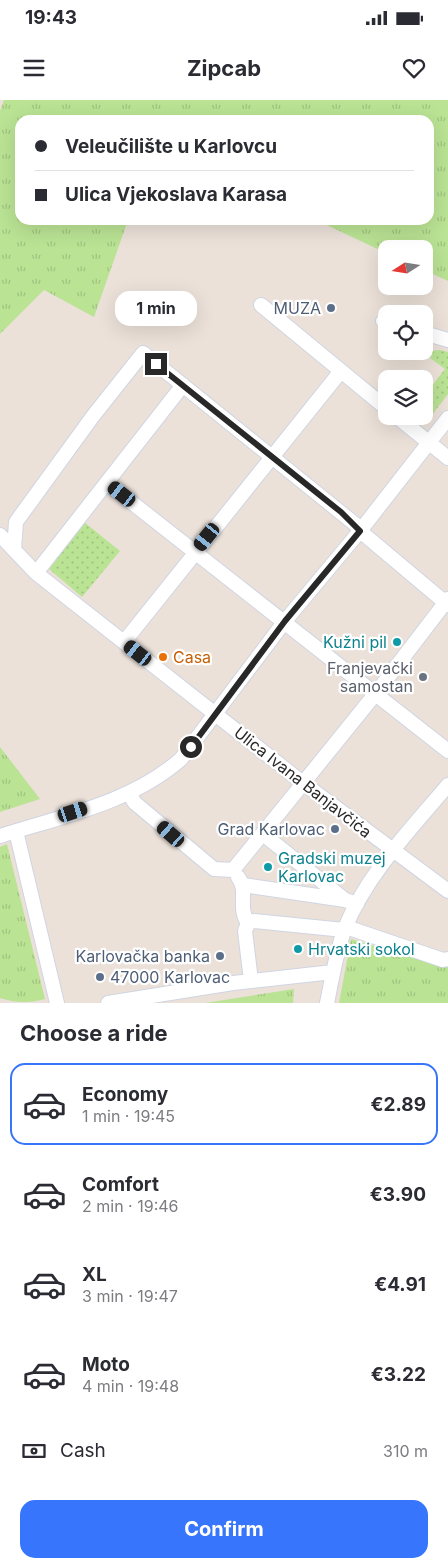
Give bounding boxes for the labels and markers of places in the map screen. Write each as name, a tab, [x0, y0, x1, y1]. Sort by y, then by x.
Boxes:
place label: MUZA	[274, 298, 321, 318]
marker: MUZA	[325, 302, 337, 314]
place label: Kužni pil	[323, 632, 387, 652]
marker: Kužni pil	[391, 636, 403, 648]
place label: Casa	[173, 647, 211, 667]
marker: Casa	[157, 651, 169, 663]
place label: Franjevački samostan	[327, 658, 413, 696]
marker: Franjevački samostan	[417, 671, 429, 683]
place label: Grad Karlovac	[218, 819, 325, 839]
marker: Grad Karlovac	[329, 823, 341, 835]
place label: Gradski muzej Karlovac	[278, 848, 386, 886]
marker: Gradski muzej Karlovac	[262, 861, 274, 873]
place label: Hrvatski sokol	[308, 939, 415, 959]
marker: Hrvatski sokol	[292, 943, 304, 955]
place label: Karlovačka banka	[75, 946, 210, 966]
marker: Karlovačka banka	[214, 950, 226, 962]
place label: 47000 Karlovac	[110, 967, 230, 987]
marker: 47000 Karlovac	[94, 971, 106, 983]

